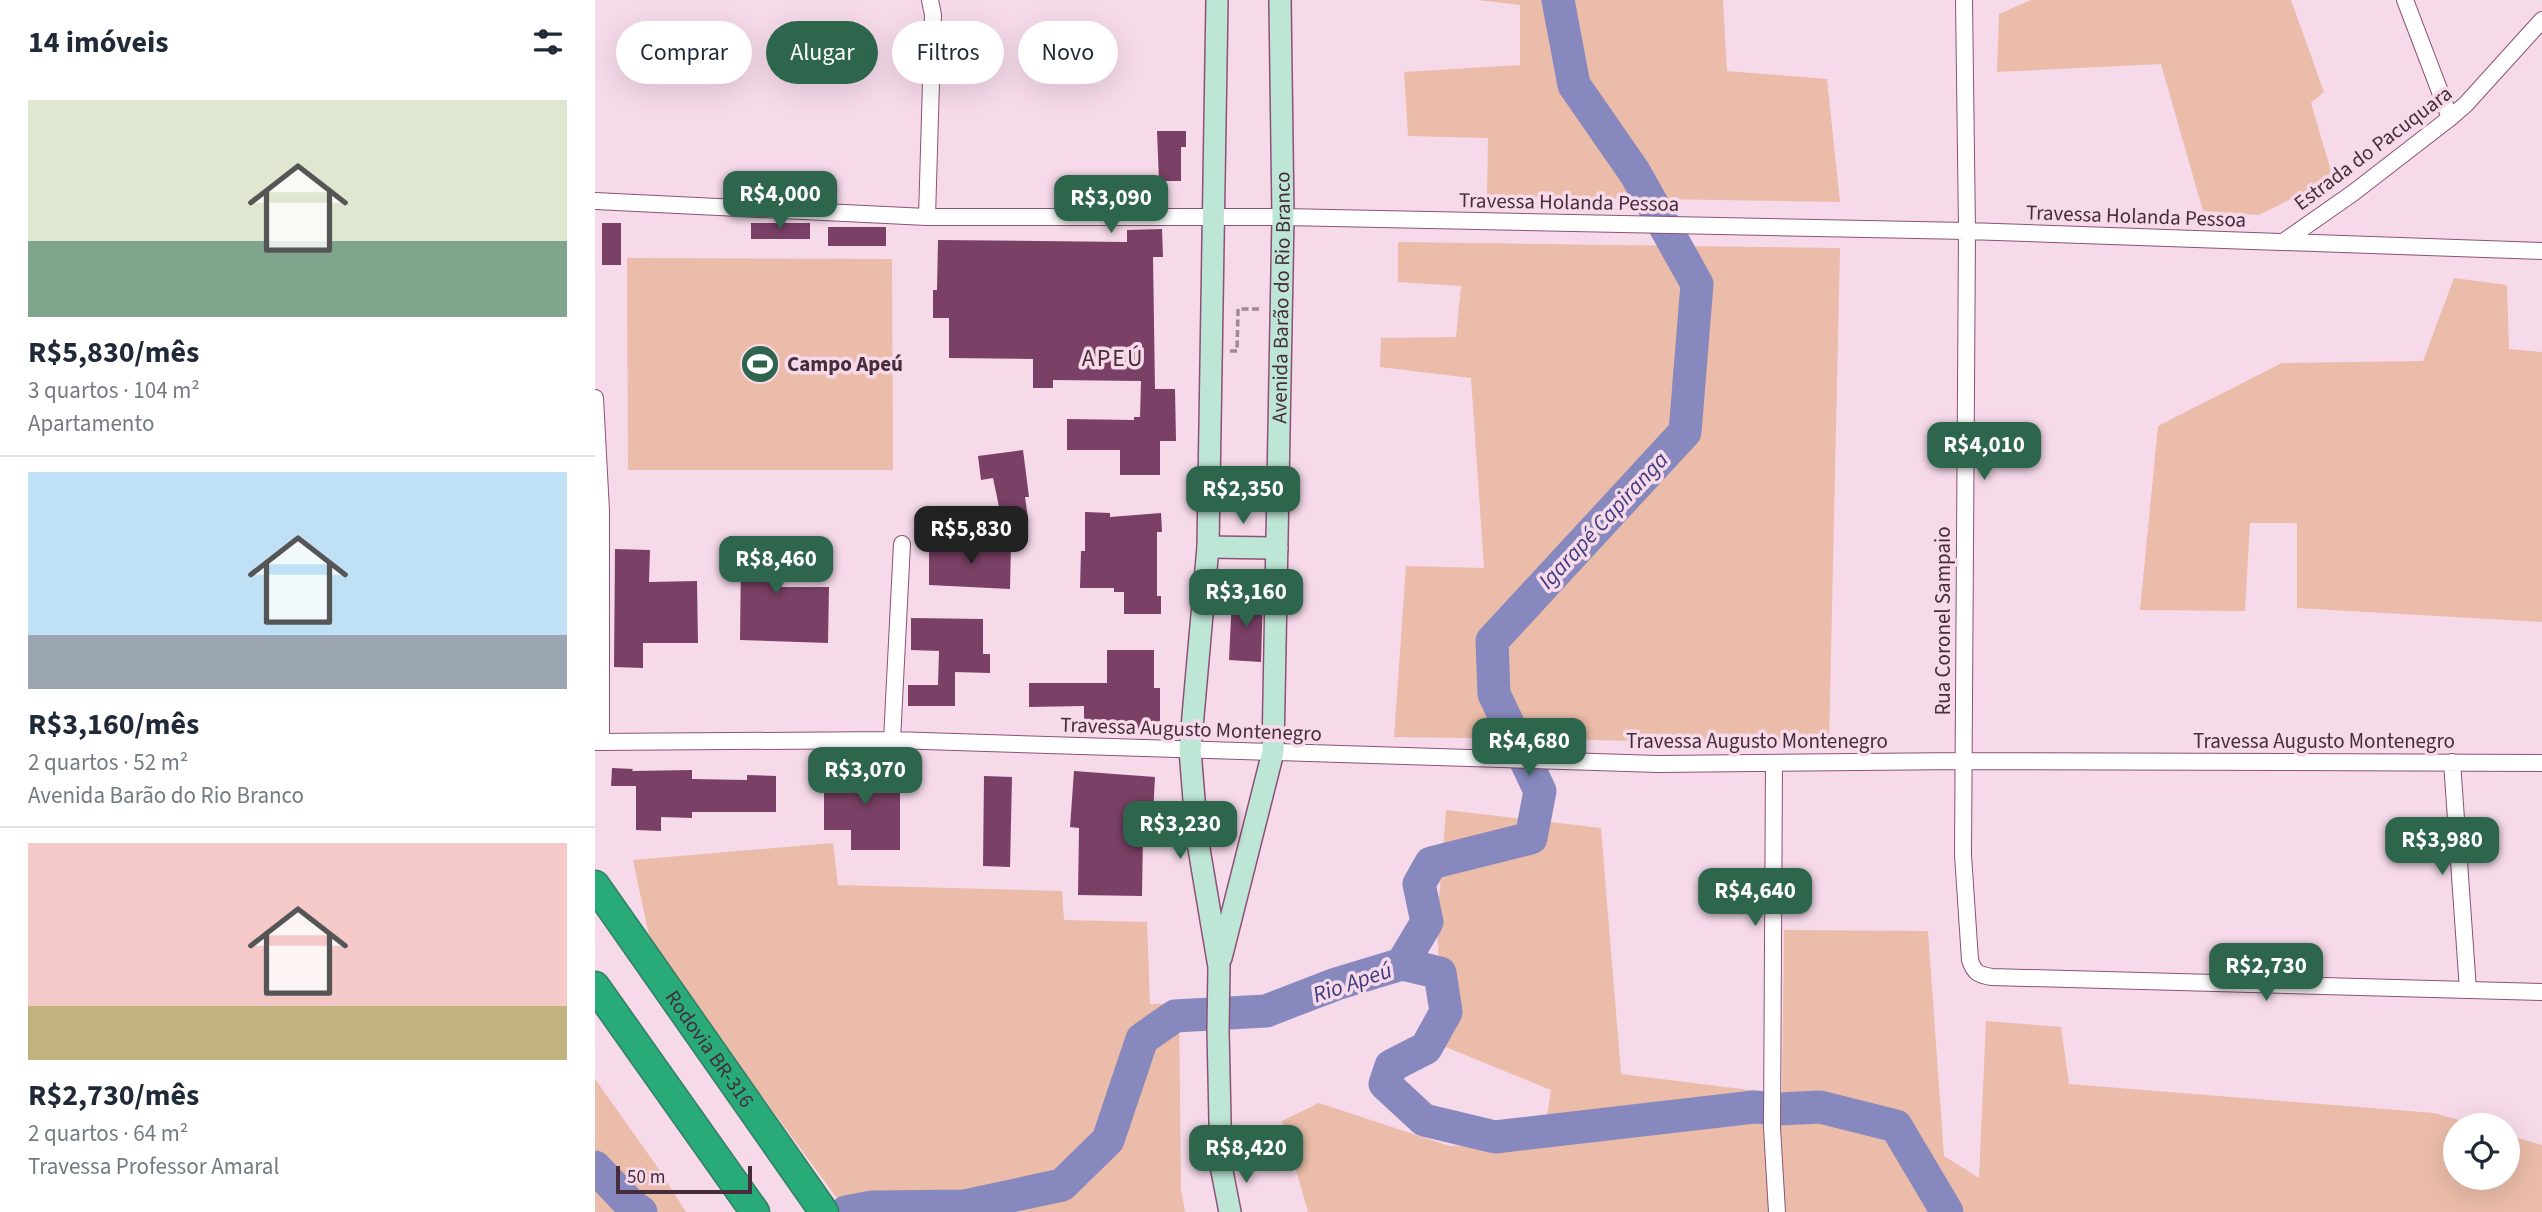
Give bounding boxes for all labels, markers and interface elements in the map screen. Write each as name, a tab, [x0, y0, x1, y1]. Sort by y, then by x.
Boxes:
text: 14 imóveis	[28, 21, 169, 64]
chip: Comprar	[616, 21, 752, 84]
chip: Alugar	[766, 21, 878, 84]
chip: Filtros	[892, 21, 1004, 84]
chip: Novo	[1018, 21, 1118, 84]
icon: filters	[529, 23, 567, 61]
street label: Estrada do Pacuquara	[2288, 78, 2458, 218]
icon: home	[235, 145, 361, 271]
street label: Avenida Barão do Rio Branco	[1264, 171, 1298, 424]
pin: R$4,000	[715, 172, 845, 231]
pin: R$3,090	[1046, 176, 1176, 235]
text: R$4,000	[739, 177, 821, 210]
text: R$3,090	[1070, 181, 1152, 214]
street label: Travessa Holanda Pessoa	[1459, 185, 1679, 219]
street label: Travessa Holanda Pessoa	[2025, 197, 2247, 235]
text: R$5,830/mês	[28, 331, 199, 374]
district label: APEÚ	[1082, 341, 1144, 376]
sports icon: Campo Apeú	[739, 343, 781, 385]
place label: Campo Apeú	[787, 349, 903, 379]
text: 3 quartos · 104 m²	[28, 374, 200, 407]
text: Apartamento	[28, 407, 154, 440]
pin: R$4,010	[1919, 422, 2049, 482]
text: R$4,010	[1943, 428, 2025, 461]
water label: Igarapé Capiranga	[1531, 444, 1676, 596]
pin: R$2,350	[1178, 466, 1308, 526]
text: R$2,350	[1202, 472, 1284, 505]
pin: R$5,830	[906, 506, 1036, 566]
text: R$5,830	[930, 512, 1012, 545]
icon: home	[235, 517, 361, 643]
street label: Rua Coronel Sampaio	[1928, 526, 1958, 716]
pin: R$8,460	[711, 536, 841, 596]
text: R$8,460	[735, 542, 817, 575]
pin: R$3,160	[1181, 570, 1311, 629]
text: R$3,160	[1205, 575, 1287, 608]
text: R$3,160/mês	[28, 703, 199, 746]
street label: Travessa Augusto Montenegro	[1060, 709, 1322, 749]
pin: R$4,680	[1464, 718, 1594, 778]
text: R$4,680	[1488, 724, 1570, 757]
street label: Travessa Augusto Montenegro	[1626, 726, 1888, 756]
street label: Travessa Augusto Montenegro	[2193, 726, 2455, 756]
text: 2 quartos · 52 m²	[28, 746, 188, 779]
pin: R$3,070	[800, 748, 930, 807]
text: R$3,070	[824, 753, 906, 786]
text: Avenida Barão do Rio Branco	[28, 779, 304, 812]
pin: R$3,230	[1115, 802, 1245, 861]
text: R$3,230	[1139, 807, 1221, 840]
pin: R$3,980	[2377, 818, 2507, 877]
text: R$3,980	[2401, 823, 2483, 856]
pin: R$4,640	[1690, 869, 1820, 928]
text: R$4,640	[1714, 874, 1796, 907]
icon: home	[235, 888, 361, 1014]
pin: R$2,730	[2201, 944, 2331, 1003]
text: R$2,730	[2225, 949, 2307, 982]
water label: Rio Apeú	[1308, 954, 1396, 1011]
street label: Rodovia BR-316	[658, 984, 761, 1114]
text: R$2,730/mês	[28, 1074, 199, 1117]
map controls	[2443, 1113, 2520, 1190]
button: locate	[2443, 1113, 2520, 1190]
text: 2 quartos · 64 m²	[28, 1117, 188, 1150]
pin: R$8,420	[1181, 1126, 1311, 1185]
text: R$8,420	[1205, 1131, 1287, 1164]
text: Travessa Professor Amaral	[28, 1150, 279, 1183]
scale bar	[616, 1163, 753, 1195]
text: 50 m	[627, 1164, 665, 1191]

